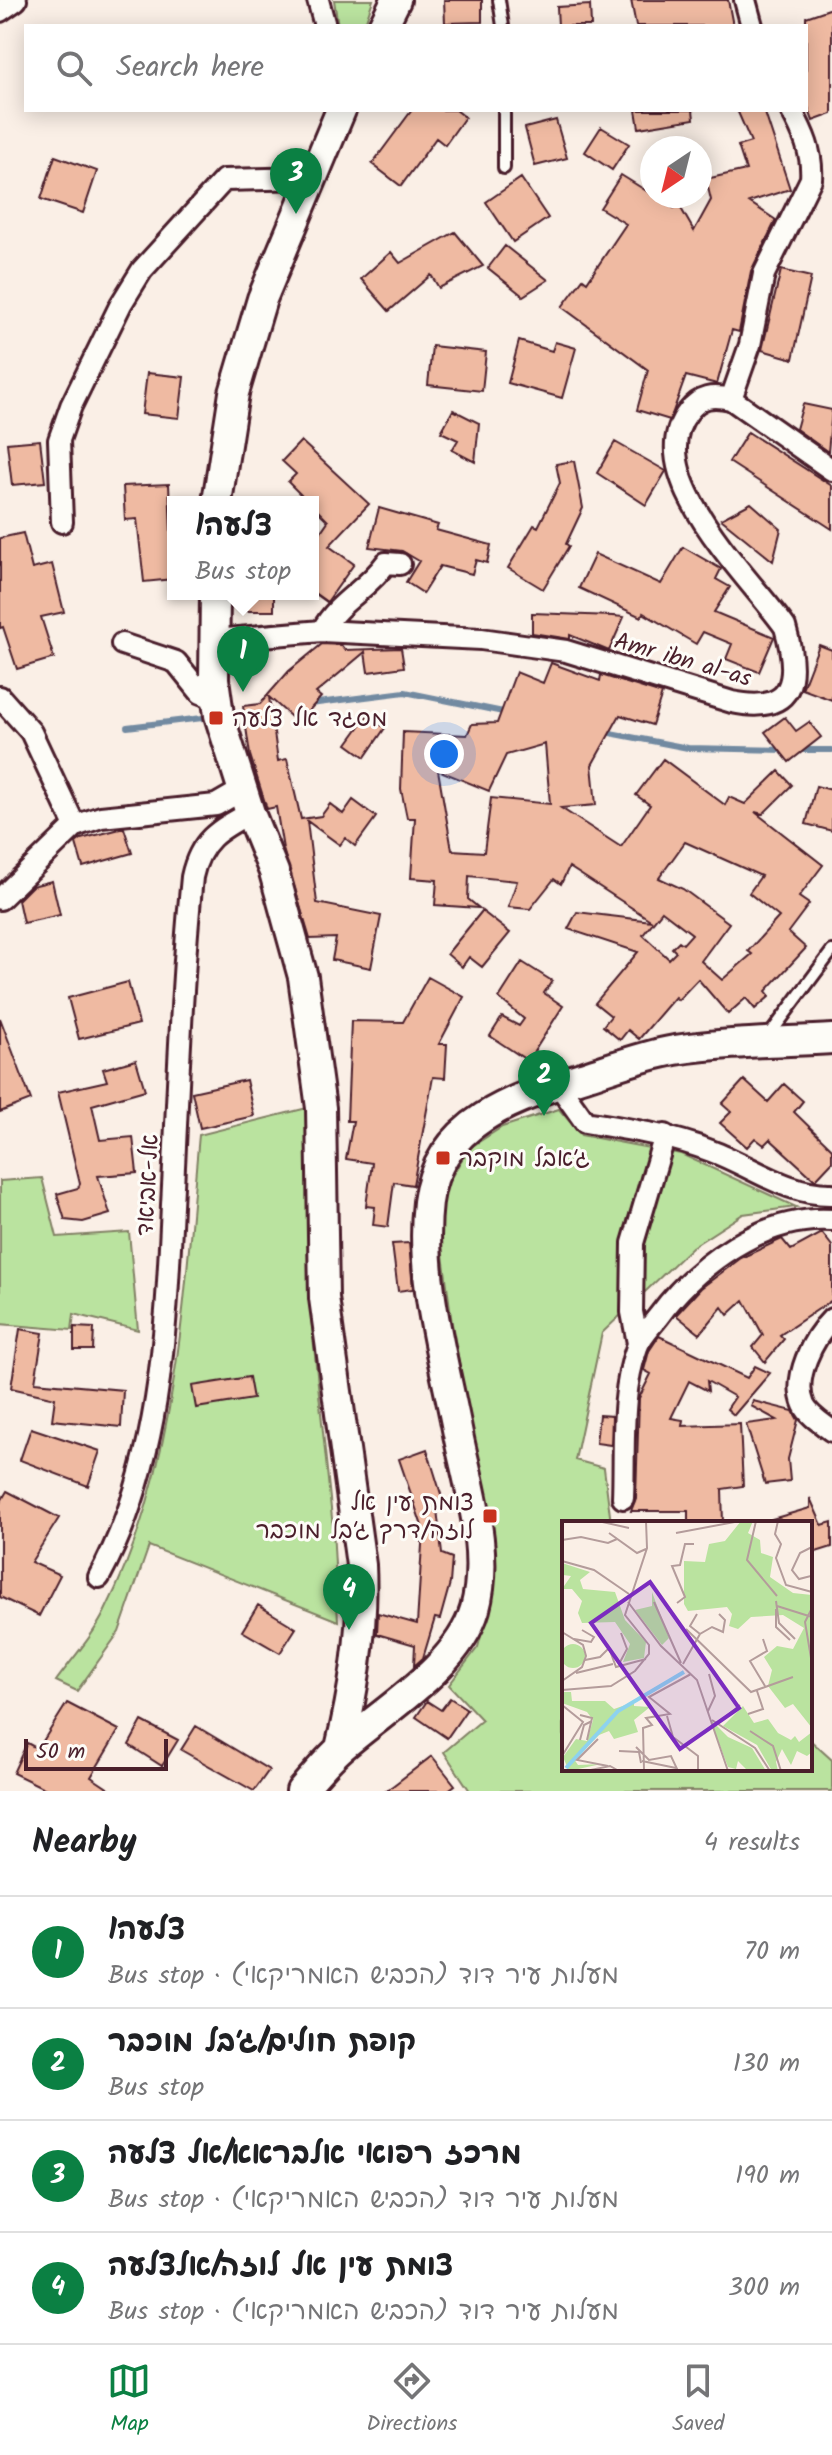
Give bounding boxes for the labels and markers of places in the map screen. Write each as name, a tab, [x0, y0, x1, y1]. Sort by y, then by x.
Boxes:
pin: 3	[270, 148, 322, 214]
pin: 1	[217, 626, 269, 692]
place label: מסגד אל צלעה	[232, 700, 387, 739]
marker: מסגד אל צלעה	[207, 709, 225, 727]
pin: 2	[518, 1050, 570, 1116]
place label: ג׳אבל מוקבר	[459, 1140, 590, 1179]
marker: ג׳אבל מוקבר	[434, 1149, 452, 1167]
place label: צומת עין אל לוזה/דרך ג׳בל מוכבר	[256, 1484, 475, 1551]
marker: צומת עין אל לוזה/דרך ג׳בל מוכבר	[481, 1507, 499, 1525]
pin: 4	[323, 1564, 375, 1630]

